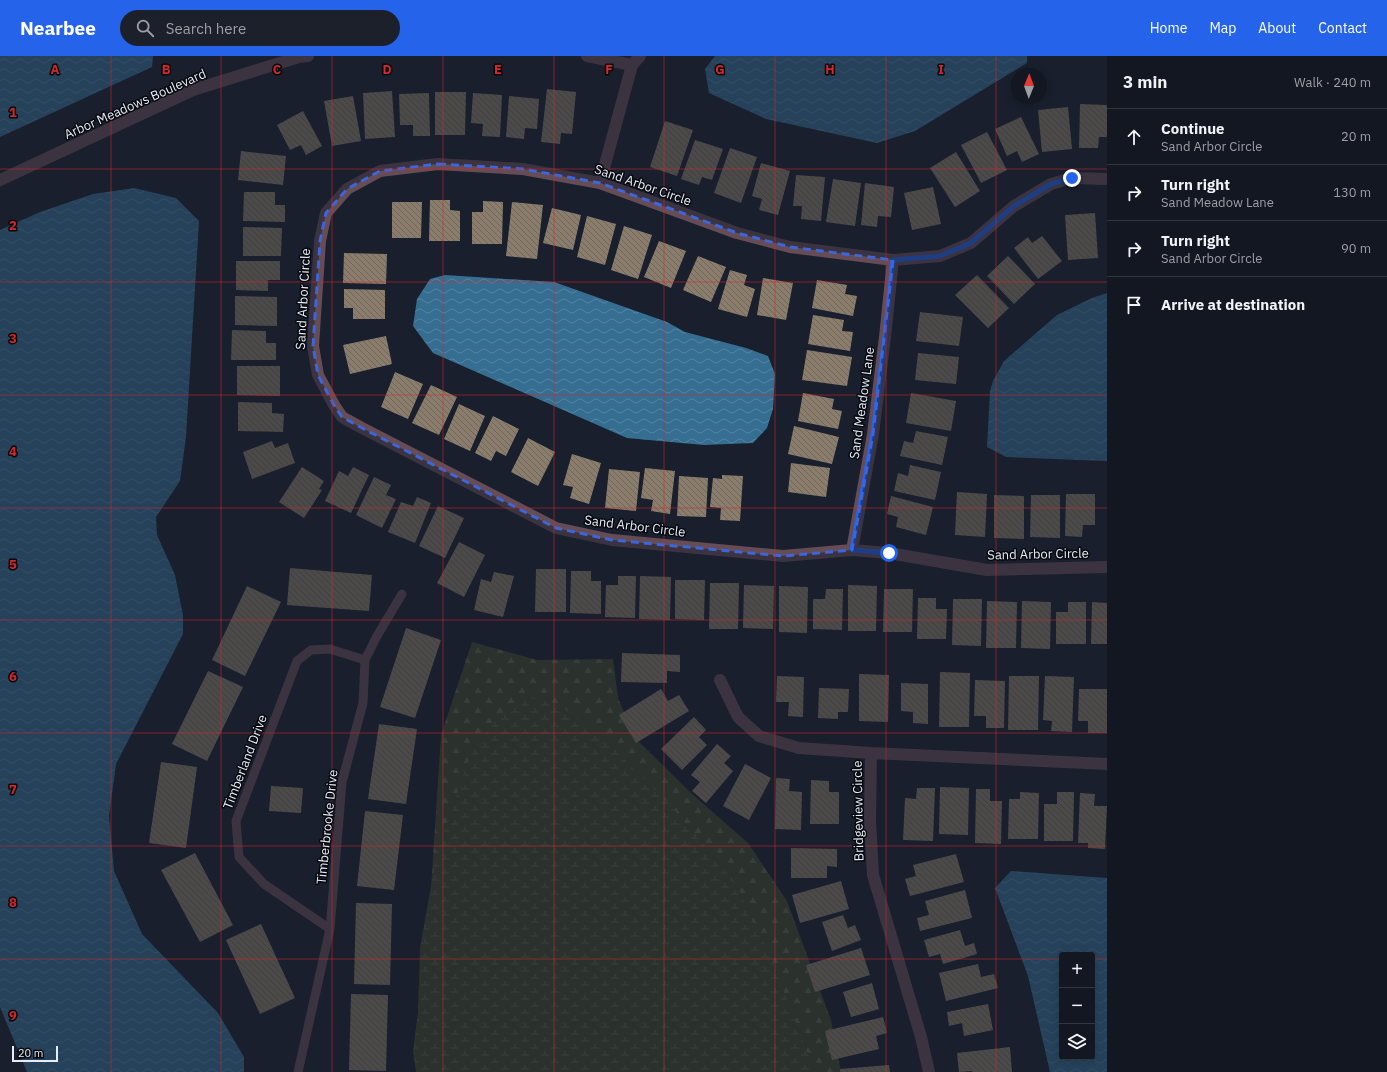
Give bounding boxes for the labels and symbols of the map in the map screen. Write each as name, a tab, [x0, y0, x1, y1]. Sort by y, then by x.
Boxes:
text: A	[51, 61, 60, 78]
text: C	[273, 61, 282, 78]
text: D	[382, 61, 392, 78]
text: E	[494, 61, 502, 78]
text: F	[605, 61, 613, 78]
text: G	[715, 61, 725, 78]
text: H	[825, 61, 835, 78]
text: I	[938, 61, 944, 78]
street label: Arbor Meadows Boulevard	[62, 66, 208, 142]
north arrow	[1011, 68, 1047, 104]
text: 1	[9, 104, 17, 121]
street label: Sand Arbor Circle	[592, 160, 694, 210]
route end	[1063, 169, 1081, 187]
text: 2	[9, 217, 17, 234]
street label: Sand Arbor Circle	[292, 248, 314, 350]
text: 3	[9, 330, 17, 347]
street label: Sand Meadow Lane	[846, 346, 878, 460]
text: 4	[9, 443, 17, 460]
street label: Sand Arbor Circle	[584, 511, 686, 541]
route start	[880, 544, 898, 562]
street label: Sand Arbor Circle	[987, 545, 1089, 563]
text: 5	[9, 556, 17, 573]
text: 6	[9, 668, 17, 685]
street label: Timberland Drive	[219, 712, 271, 812]
street label: Bridgeview Circle	[849, 760, 867, 862]
street label: Timberbrooke Drive	[313, 769, 341, 885]
text: 7	[9, 781, 17, 798]
text: 8	[9, 894, 17, 911]
text: 9	[9, 1007, 17, 1024]
scale bar	[12, 1044, 58, 1063]

